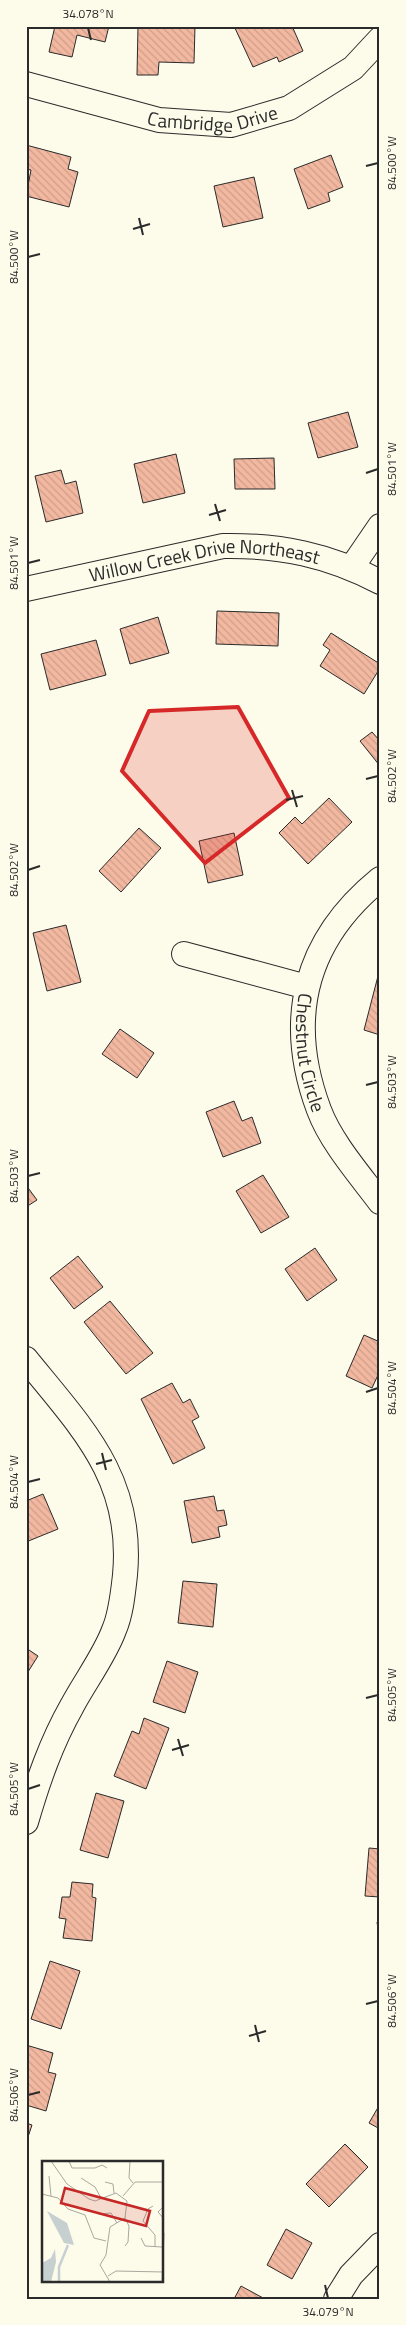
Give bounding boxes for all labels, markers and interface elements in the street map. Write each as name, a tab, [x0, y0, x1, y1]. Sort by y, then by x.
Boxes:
text: 34.078°N	[62, 4, 114, 23]
street label: Cambridge Drive	[144, 97, 281, 139]
text: 84.500°W	[382, 136, 401, 190]
text: 84.500°W	[4, 230, 23, 284]
text: 84.501°W	[382, 442, 401, 496]
street label: Willow Creek Drive Northeast	[86, 531, 324, 589]
text: 84.501°W	[4, 536, 23, 590]
text: 84.502°W	[382, 749, 401, 803]
text: 84.502°W	[4, 843, 23, 897]
street label: Chestnut Circle	[289, 991, 334, 1116]
text: 84.503°W	[382, 1055, 401, 1109]
text: 84.503°W	[4, 1149, 23, 1203]
text: 84.504°W	[382, 1361, 401, 1415]
text: 84.504°W	[4, 1455, 23, 1509]
text: 84.505°W	[382, 1668, 401, 1722]
text: 84.505°W	[4, 1762, 23, 1816]
text: 84.506°W	[382, 1974, 401, 2028]
text: 84.506°W	[4, 2068, 23, 2122]
inset map	[42, 2161, 164, 2282]
text: 34.079°N	[302, 2302, 354, 2321]

